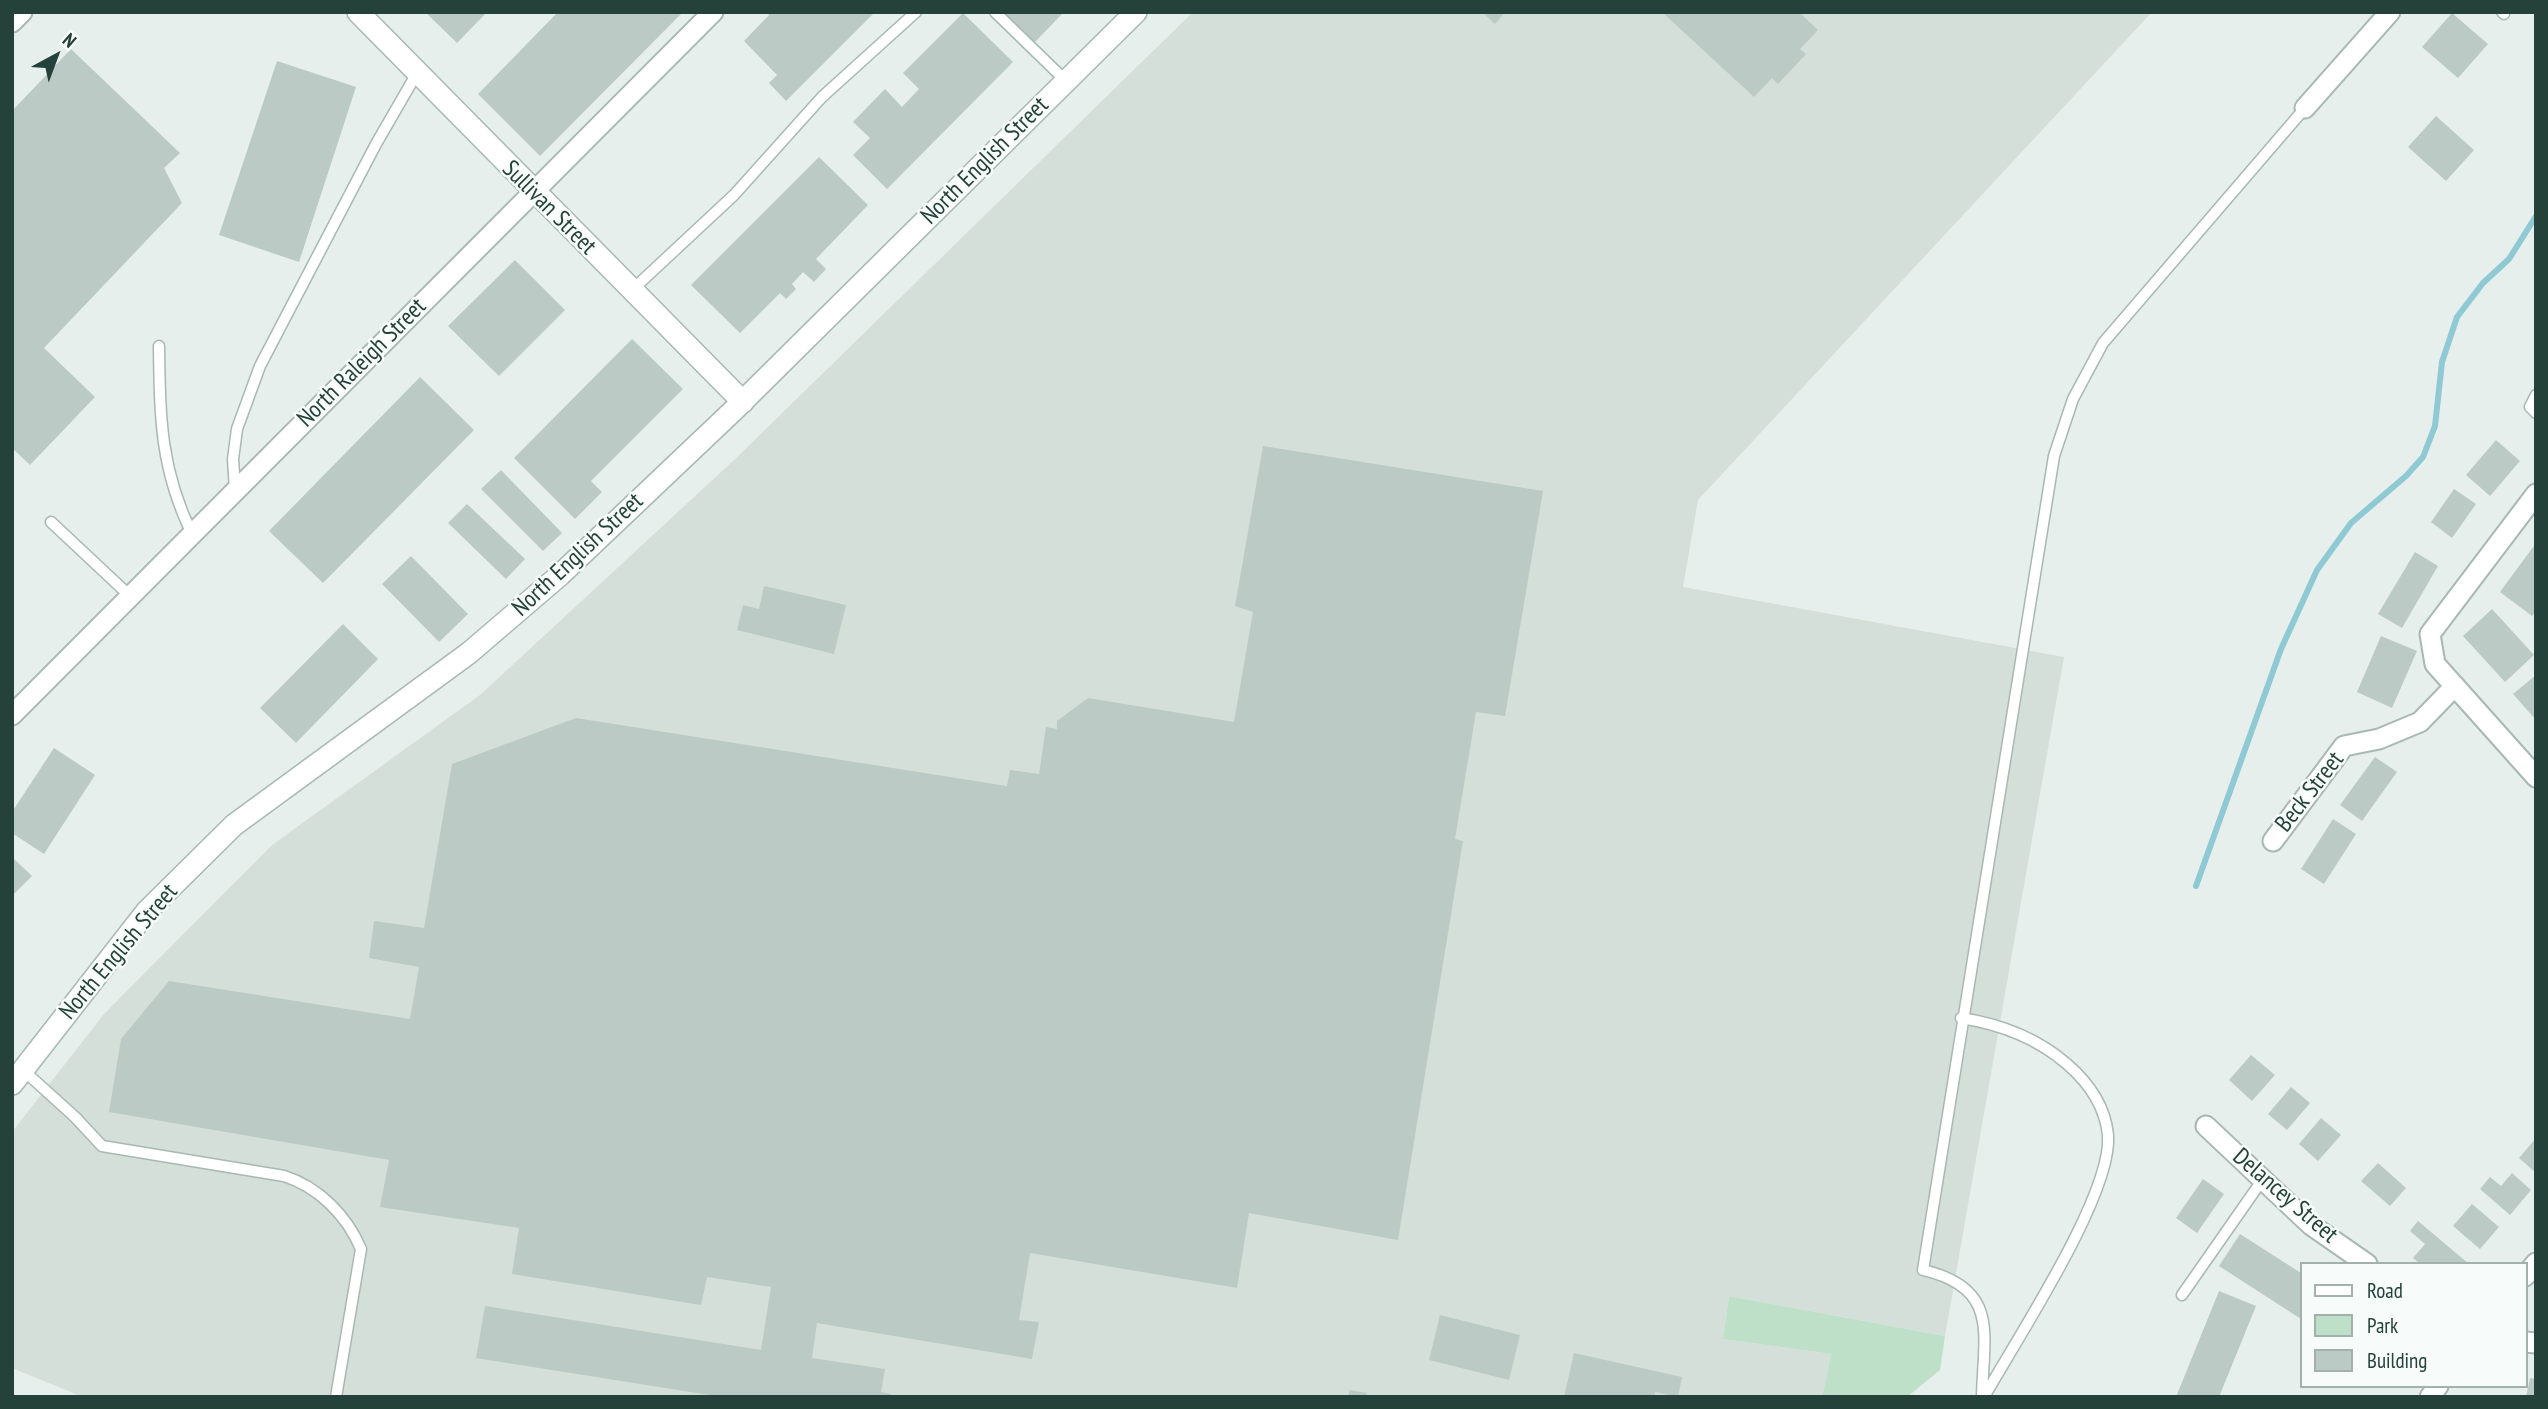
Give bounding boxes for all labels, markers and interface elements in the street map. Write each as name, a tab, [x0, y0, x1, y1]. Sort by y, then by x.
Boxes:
north arrow	[21, 21, 91, 91]
text: N	[58, 28, 82, 53]
street label: North English Street	[915, 91, 1055, 231]
street label: Sullivan Street	[496, 155, 602, 261]
street label: North Raleigh Street	[292, 293, 432, 433]
street label: North English Street	[507, 487, 649, 623]
street label: Beck Street	[2270, 746, 2350, 838]
street label: North English Street	[54, 878, 184, 1026]
street label: Delancey Street	[2227, 1143, 2343, 1249]
legend	[2300, 1262, 2527, 1388]
text: Road	[2367, 1277, 2403, 1304]
text: Park	[2367, 1312, 2398, 1339]
text: Building	[2367, 1347, 2427, 1374]

